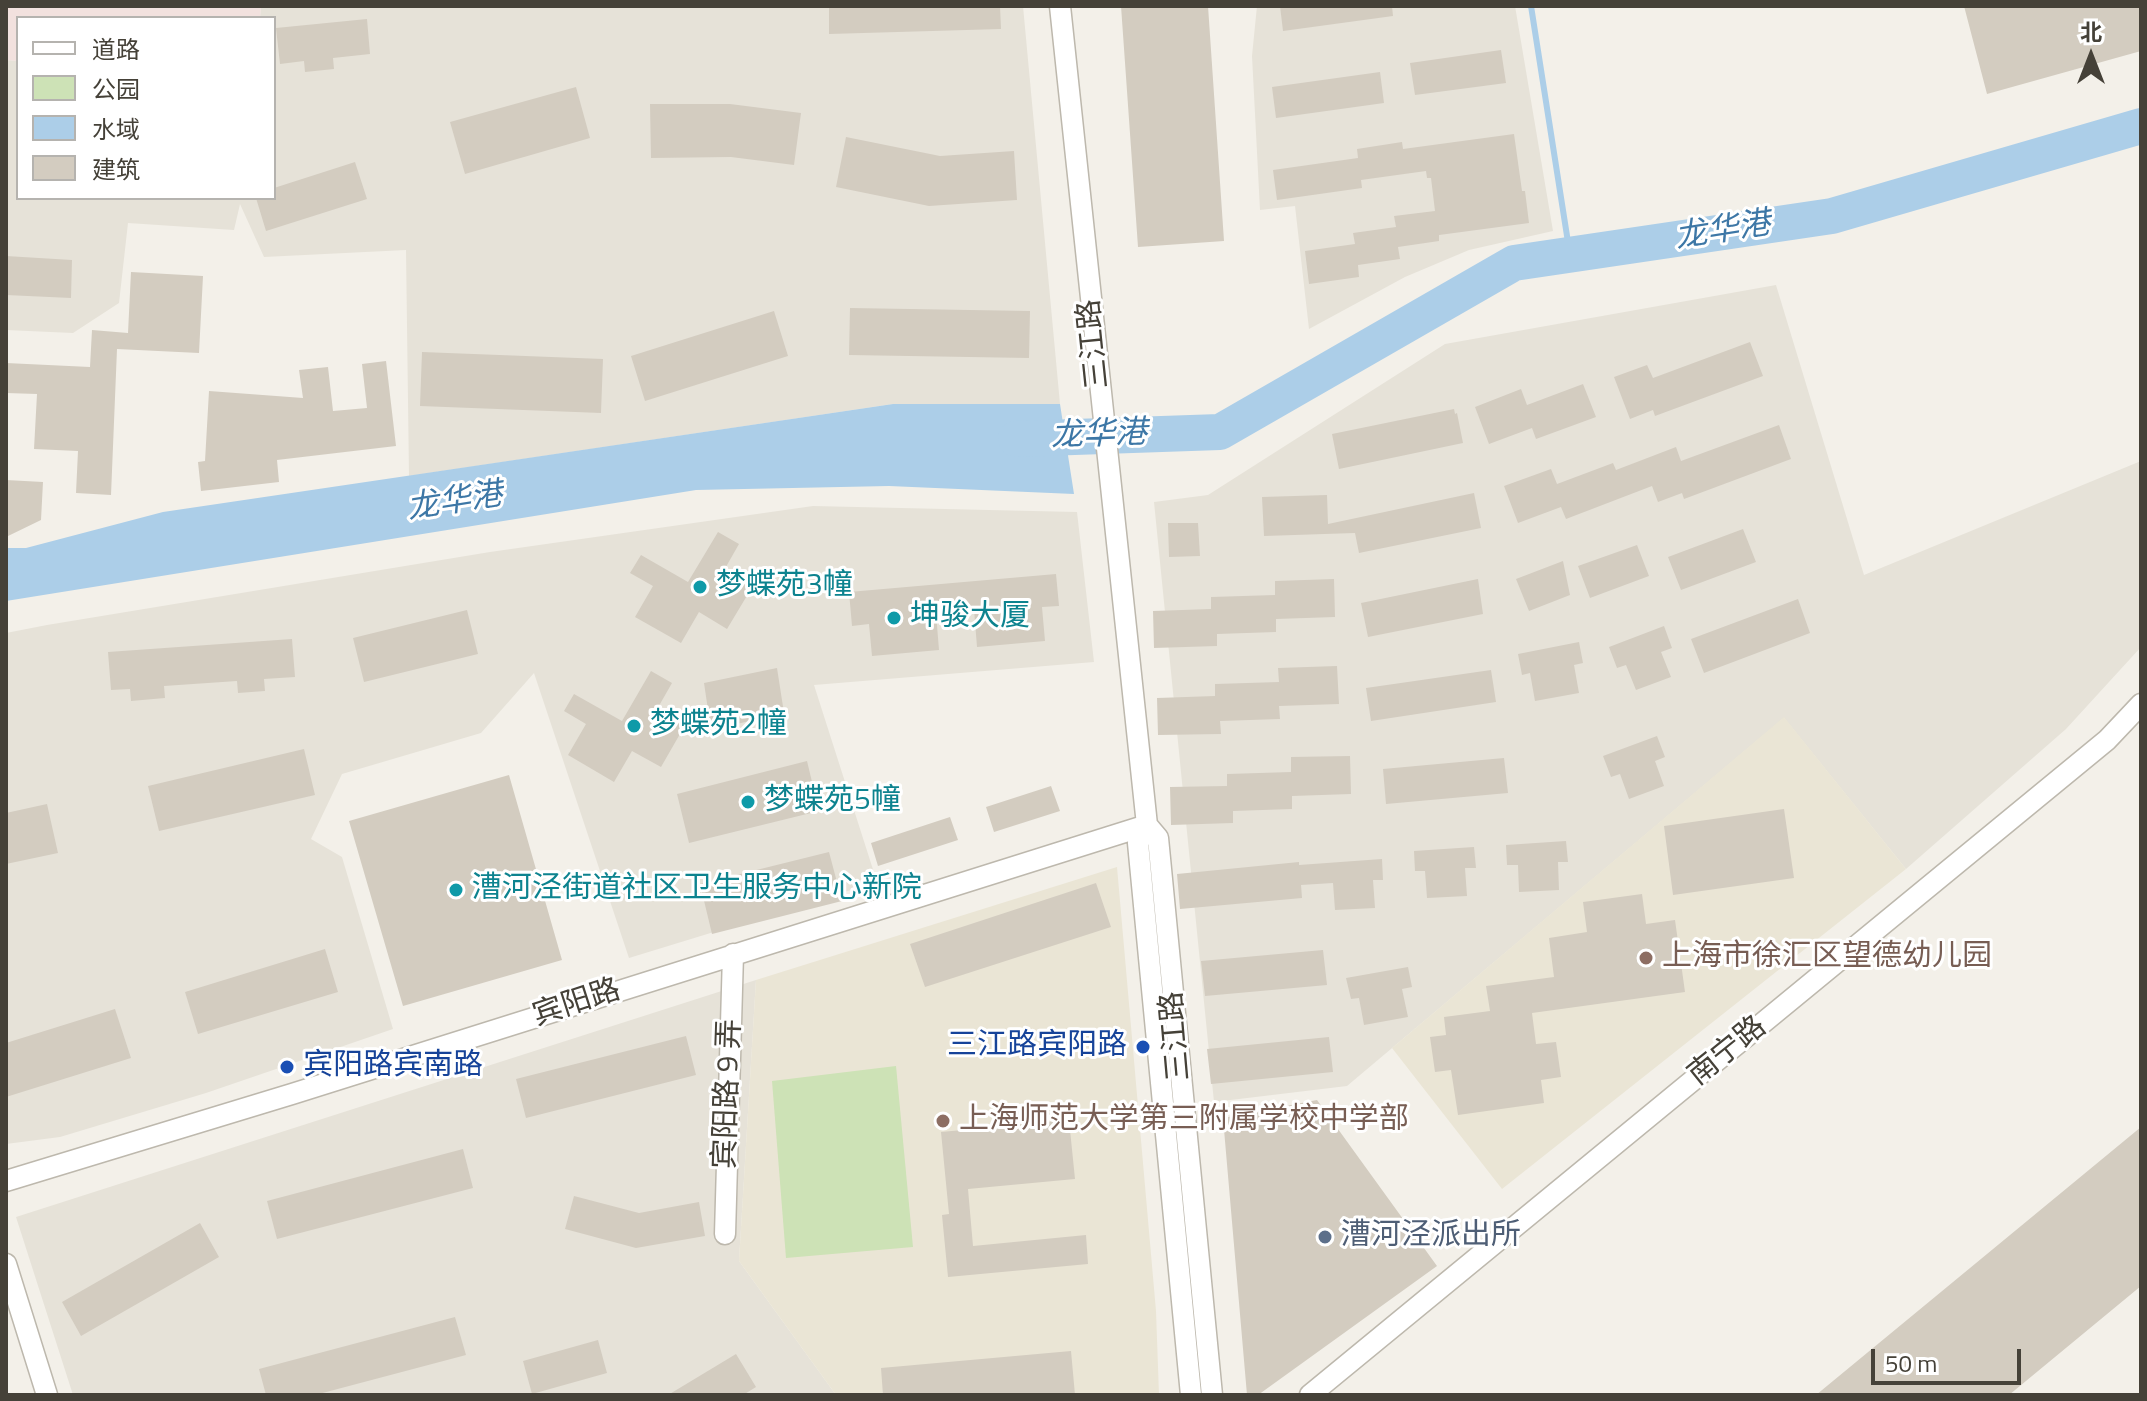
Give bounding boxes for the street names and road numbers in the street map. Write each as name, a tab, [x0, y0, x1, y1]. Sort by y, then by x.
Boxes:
street label: 三江路	[1072, 297, 1118, 391]
street label: 宾阳路	[529, 973, 625, 1035]
street label: 三江路	[1155, 990, 1199, 1082]
street label: 南宁路	[1682, 1010, 1774, 1094]
street label: 宾阳路 9 弄	[708, 1018, 750, 1170]

